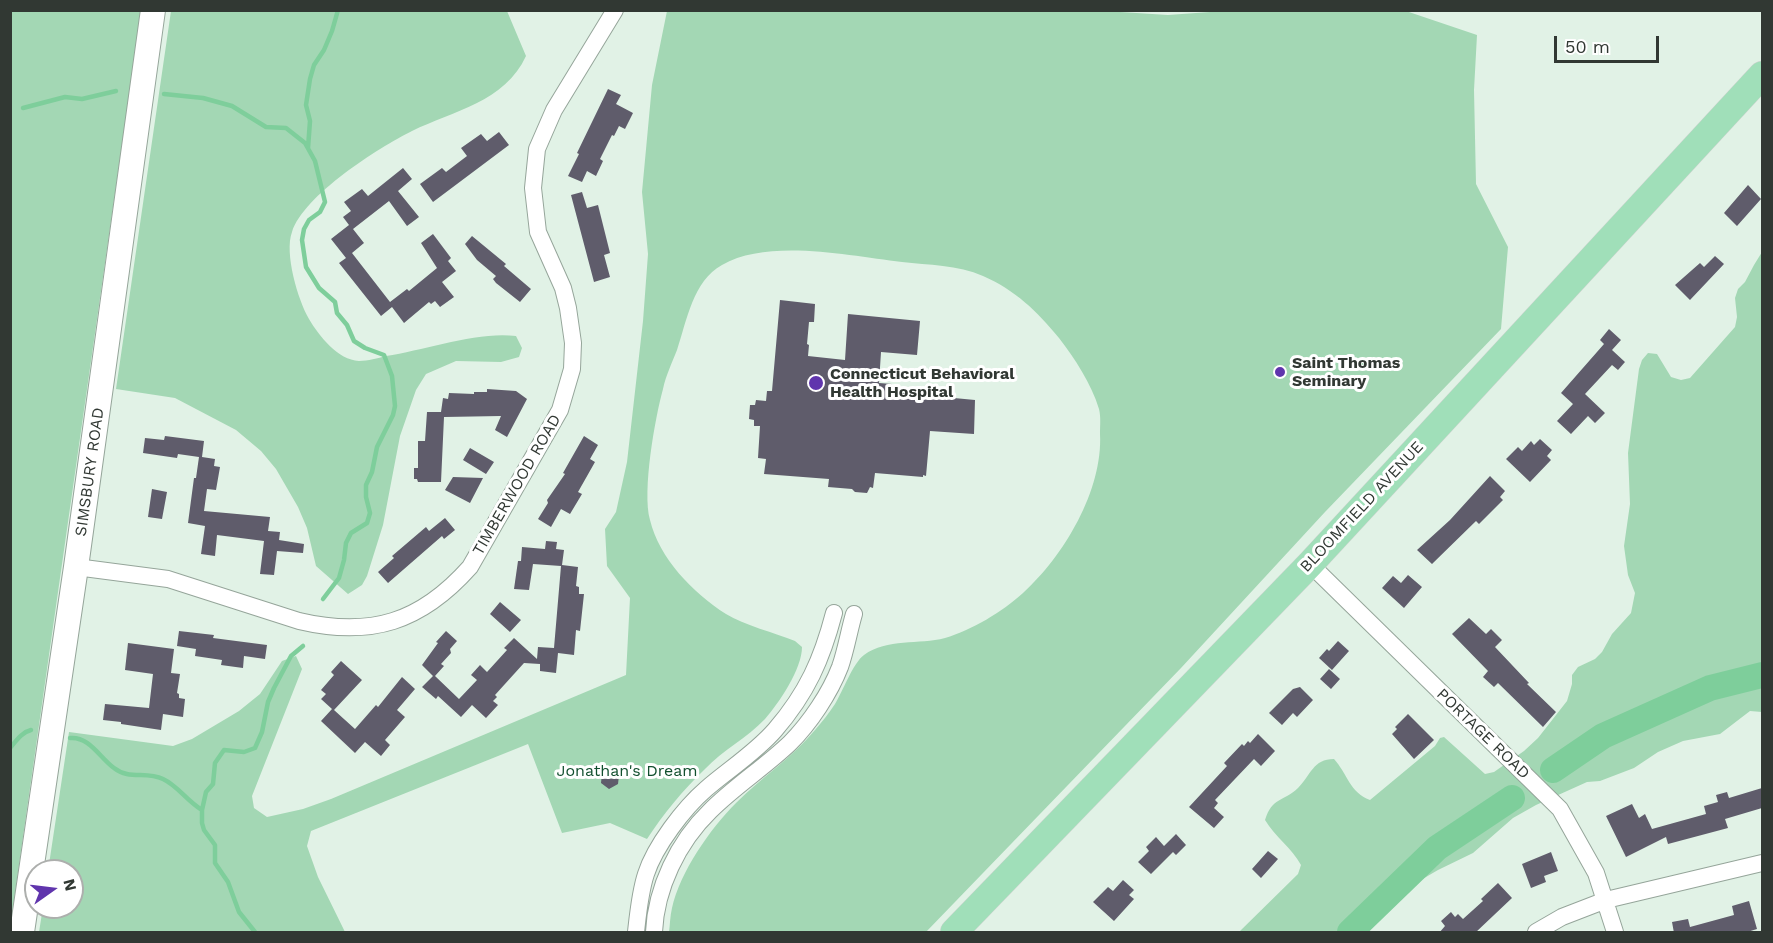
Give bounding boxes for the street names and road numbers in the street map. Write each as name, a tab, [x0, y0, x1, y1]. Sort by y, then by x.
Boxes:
street label: SIMSBURY ROAD	[71, 406, 109, 538]
street label: TIMBERWOOD ROAD	[469, 411, 565, 559]
street label: BLOOMFIELD AVENUE	[1296, 438, 1428, 576]
street label: PORTAGE ROAD	[1432, 685, 1534, 783]

